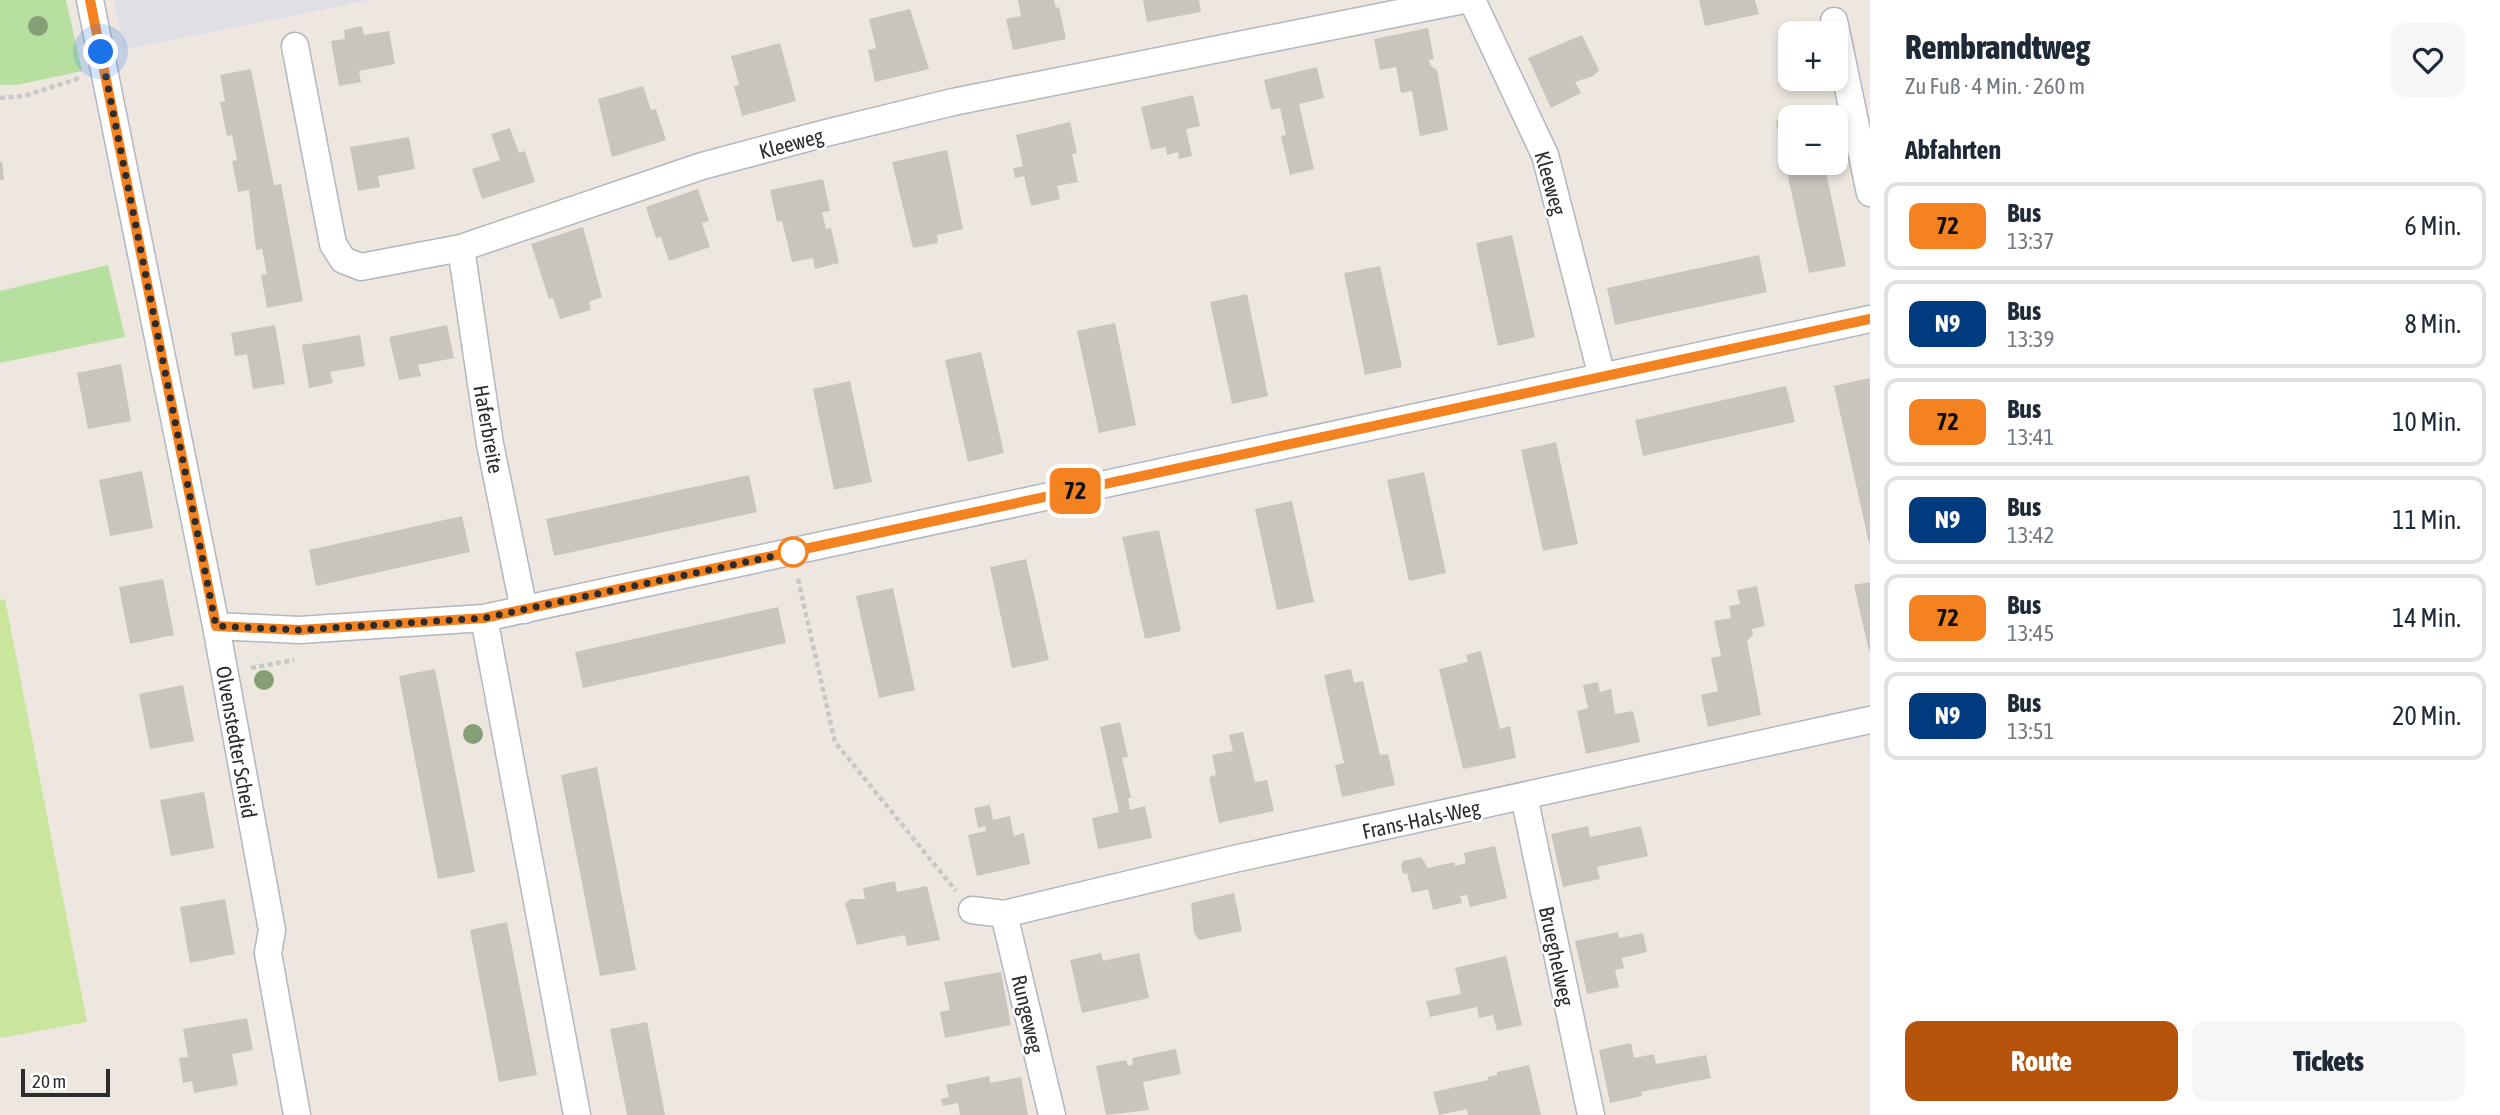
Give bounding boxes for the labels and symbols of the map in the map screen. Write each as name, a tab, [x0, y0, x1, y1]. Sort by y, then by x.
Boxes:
your location	[83, 34, 118, 69]
street label: Kleeweg	[756, 123, 826, 163]
street label: Kleeweg	[1530, 148, 1572, 218]
street label: Haferbreite	[469, 383, 509, 475]
line badge: 72	[1044, 468, 1106, 514]
unlabelled marker	[778, 537, 808, 567]
street label: Olvenstedter Scheid	[212, 664, 262, 820]
street label: Frans-Hals-Weg	[1360, 795, 1482, 843]
street label: Brueghelweg	[1535, 904, 1579, 1008]
street label: Rungeweg	[1007, 972, 1049, 1056]
scale bar	[21, 1066, 110, 1098]

